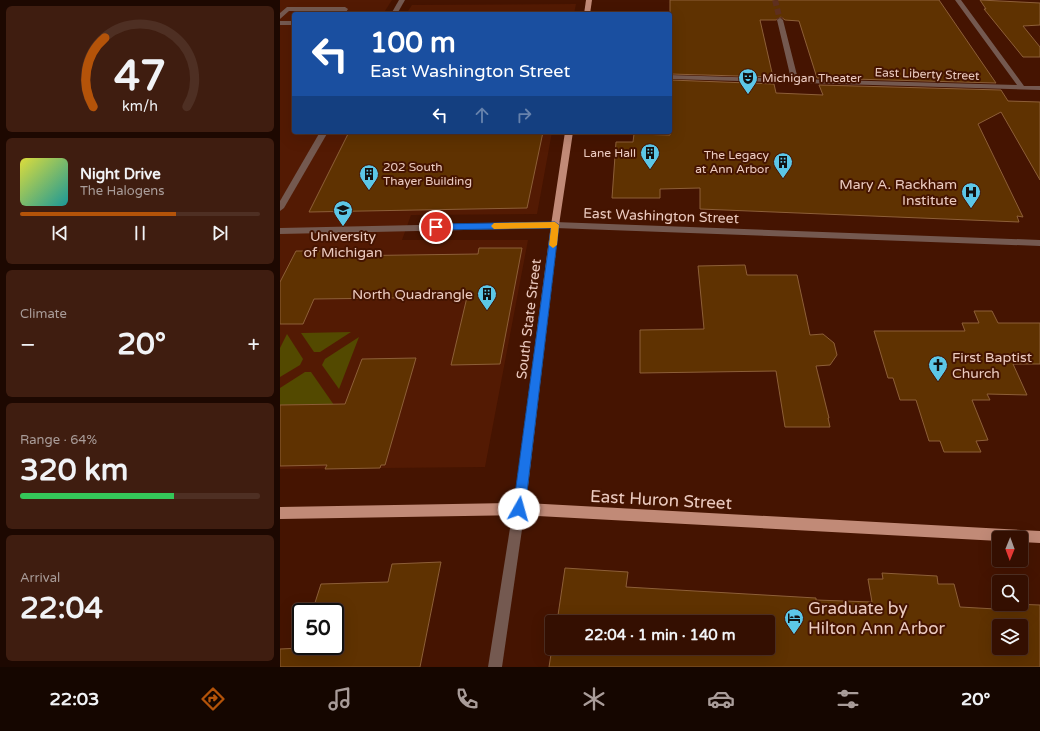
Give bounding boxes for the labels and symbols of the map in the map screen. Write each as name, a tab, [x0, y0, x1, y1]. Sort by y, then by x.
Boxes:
street label: East Liberty Street	[874, 65, 980, 83]
theatre icon: Michigan Theater	[737, 67, 759, 95]
place label: Michigan Theater	[762, 71, 862, 85]
building icon: Lane Hall	[639, 142, 661, 170]
place label: Lane Hall	[583, 146, 636, 160]
place label: The Legacy at Ann Arbor	[695, 148, 770, 176]
building icon: The Legacy at Ann Arbor	[772, 151, 794, 179]
place label: 202 South Thayer Building	[383, 160, 472, 188]
building icon: 202 South Thayer Building	[358, 163, 380, 191]
place label: Mary A. Rackham Institute	[839, 176, 957, 209]
hospital icon: Mary A. Rackham Institute	[960, 181, 982, 209]
school or university icon: University of Michigan	[332, 199, 354, 227]
street label: East Washington Street	[583, 205, 740, 227]
pin	[419, 210, 453, 244]
place label: University of Michigan	[303, 228, 383, 261]
street label: South State Street	[513, 257, 545, 380]
building icon: North Quadrangle	[476, 283, 498, 311]
place label: North Quadrangle	[352, 286, 473, 303]
place label: First Baptist Church	[952, 349, 1033, 382]
church icon: First Baptist Church	[927, 354, 949, 382]
street label: East Huron Street	[589, 486, 733, 514]
position arrow	[498, 488, 540, 530]
north arrow	[992, 531, 1028, 567]
place label: Graduate by Hilton Ann Arbor	[808, 598, 945, 639]
speed limit sign: 50	[292, 603, 344, 655]
hotel icon: Graduate by Hilton Ann Arbor	[783, 607, 805, 635]

